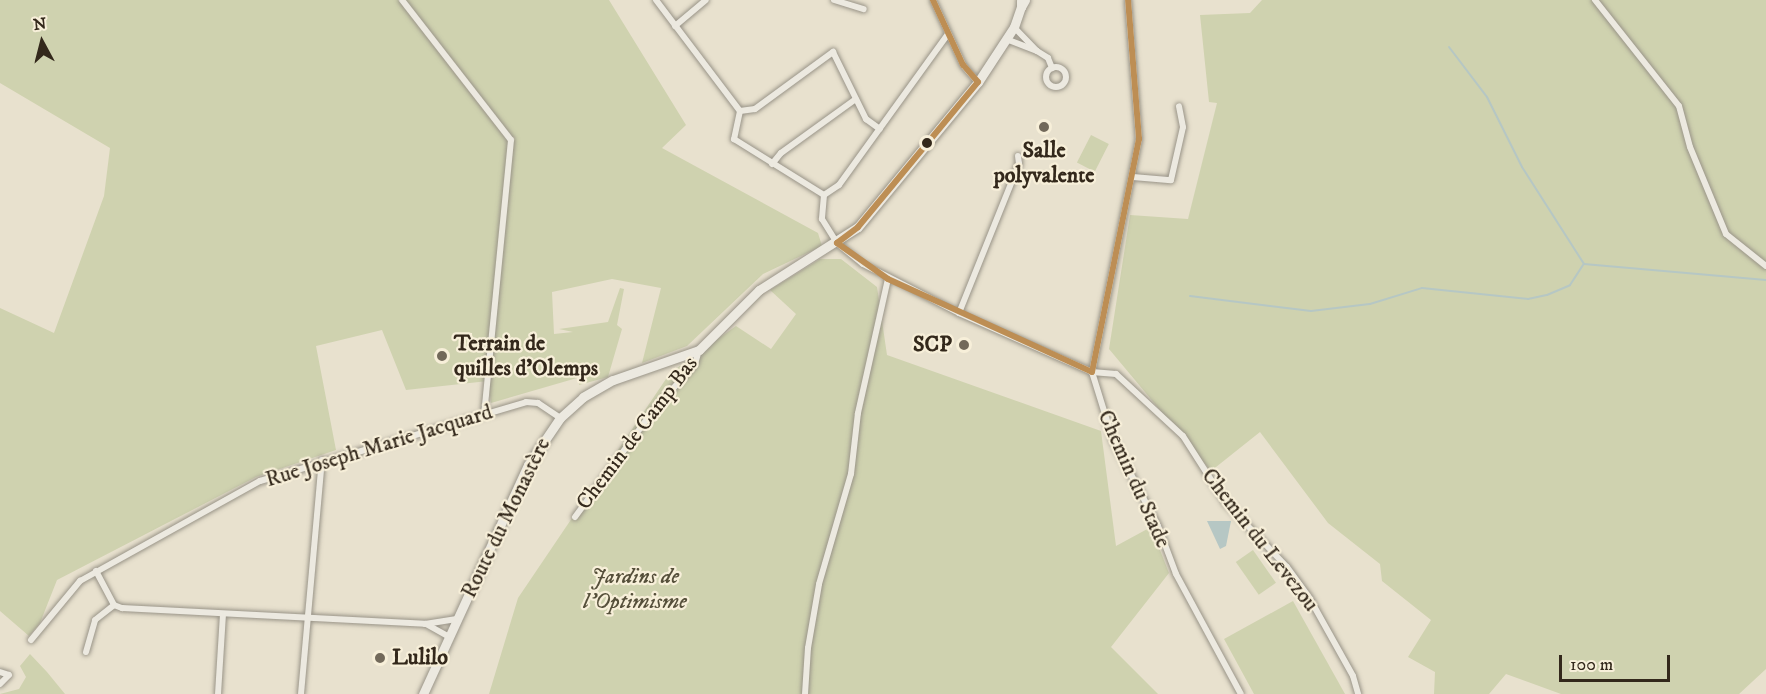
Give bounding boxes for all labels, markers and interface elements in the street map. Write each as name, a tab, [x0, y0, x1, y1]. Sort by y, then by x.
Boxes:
north arrow	[12, 12, 72, 72]
text: N	[32, 13, 48, 35]
marker: Salle polyvalente	[1037, 120, 1051, 134]
unlabelled marker	[921, 137, 933, 149]
place label: Salle polyvalente	[994, 137, 1094, 188]
place label: Terrain de quilles d'Olemps	[454, 330, 598, 382]
place label: SCP	[913, 332, 952, 358]
marker: SCP	[957, 338, 971, 352]
marker: Terrain de quilles d'Olemps	[435, 349, 449, 363]
street label: Chemin de Camp Bas	[571, 351, 703, 515]
street label: Rue Joseph Marie Jacquard	[262, 399, 496, 493]
street label: Chemin du Stade	[1092, 406, 1176, 552]
street label: Route du Monastère	[456, 433, 556, 603]
street label: Chemin du Levezou	[1196, 463, 1324, 617]
park label: Jardins de l’Optimisme	[583, 563, 687, 614]
scale bar	[1562, 643, 1673, 681]
place label: Lulilo	[392, 645, 448, 671]
marker: Lulilo	[373, 651, 387, 665]
text: 100 m	[1570, 654, 1613, 676]

